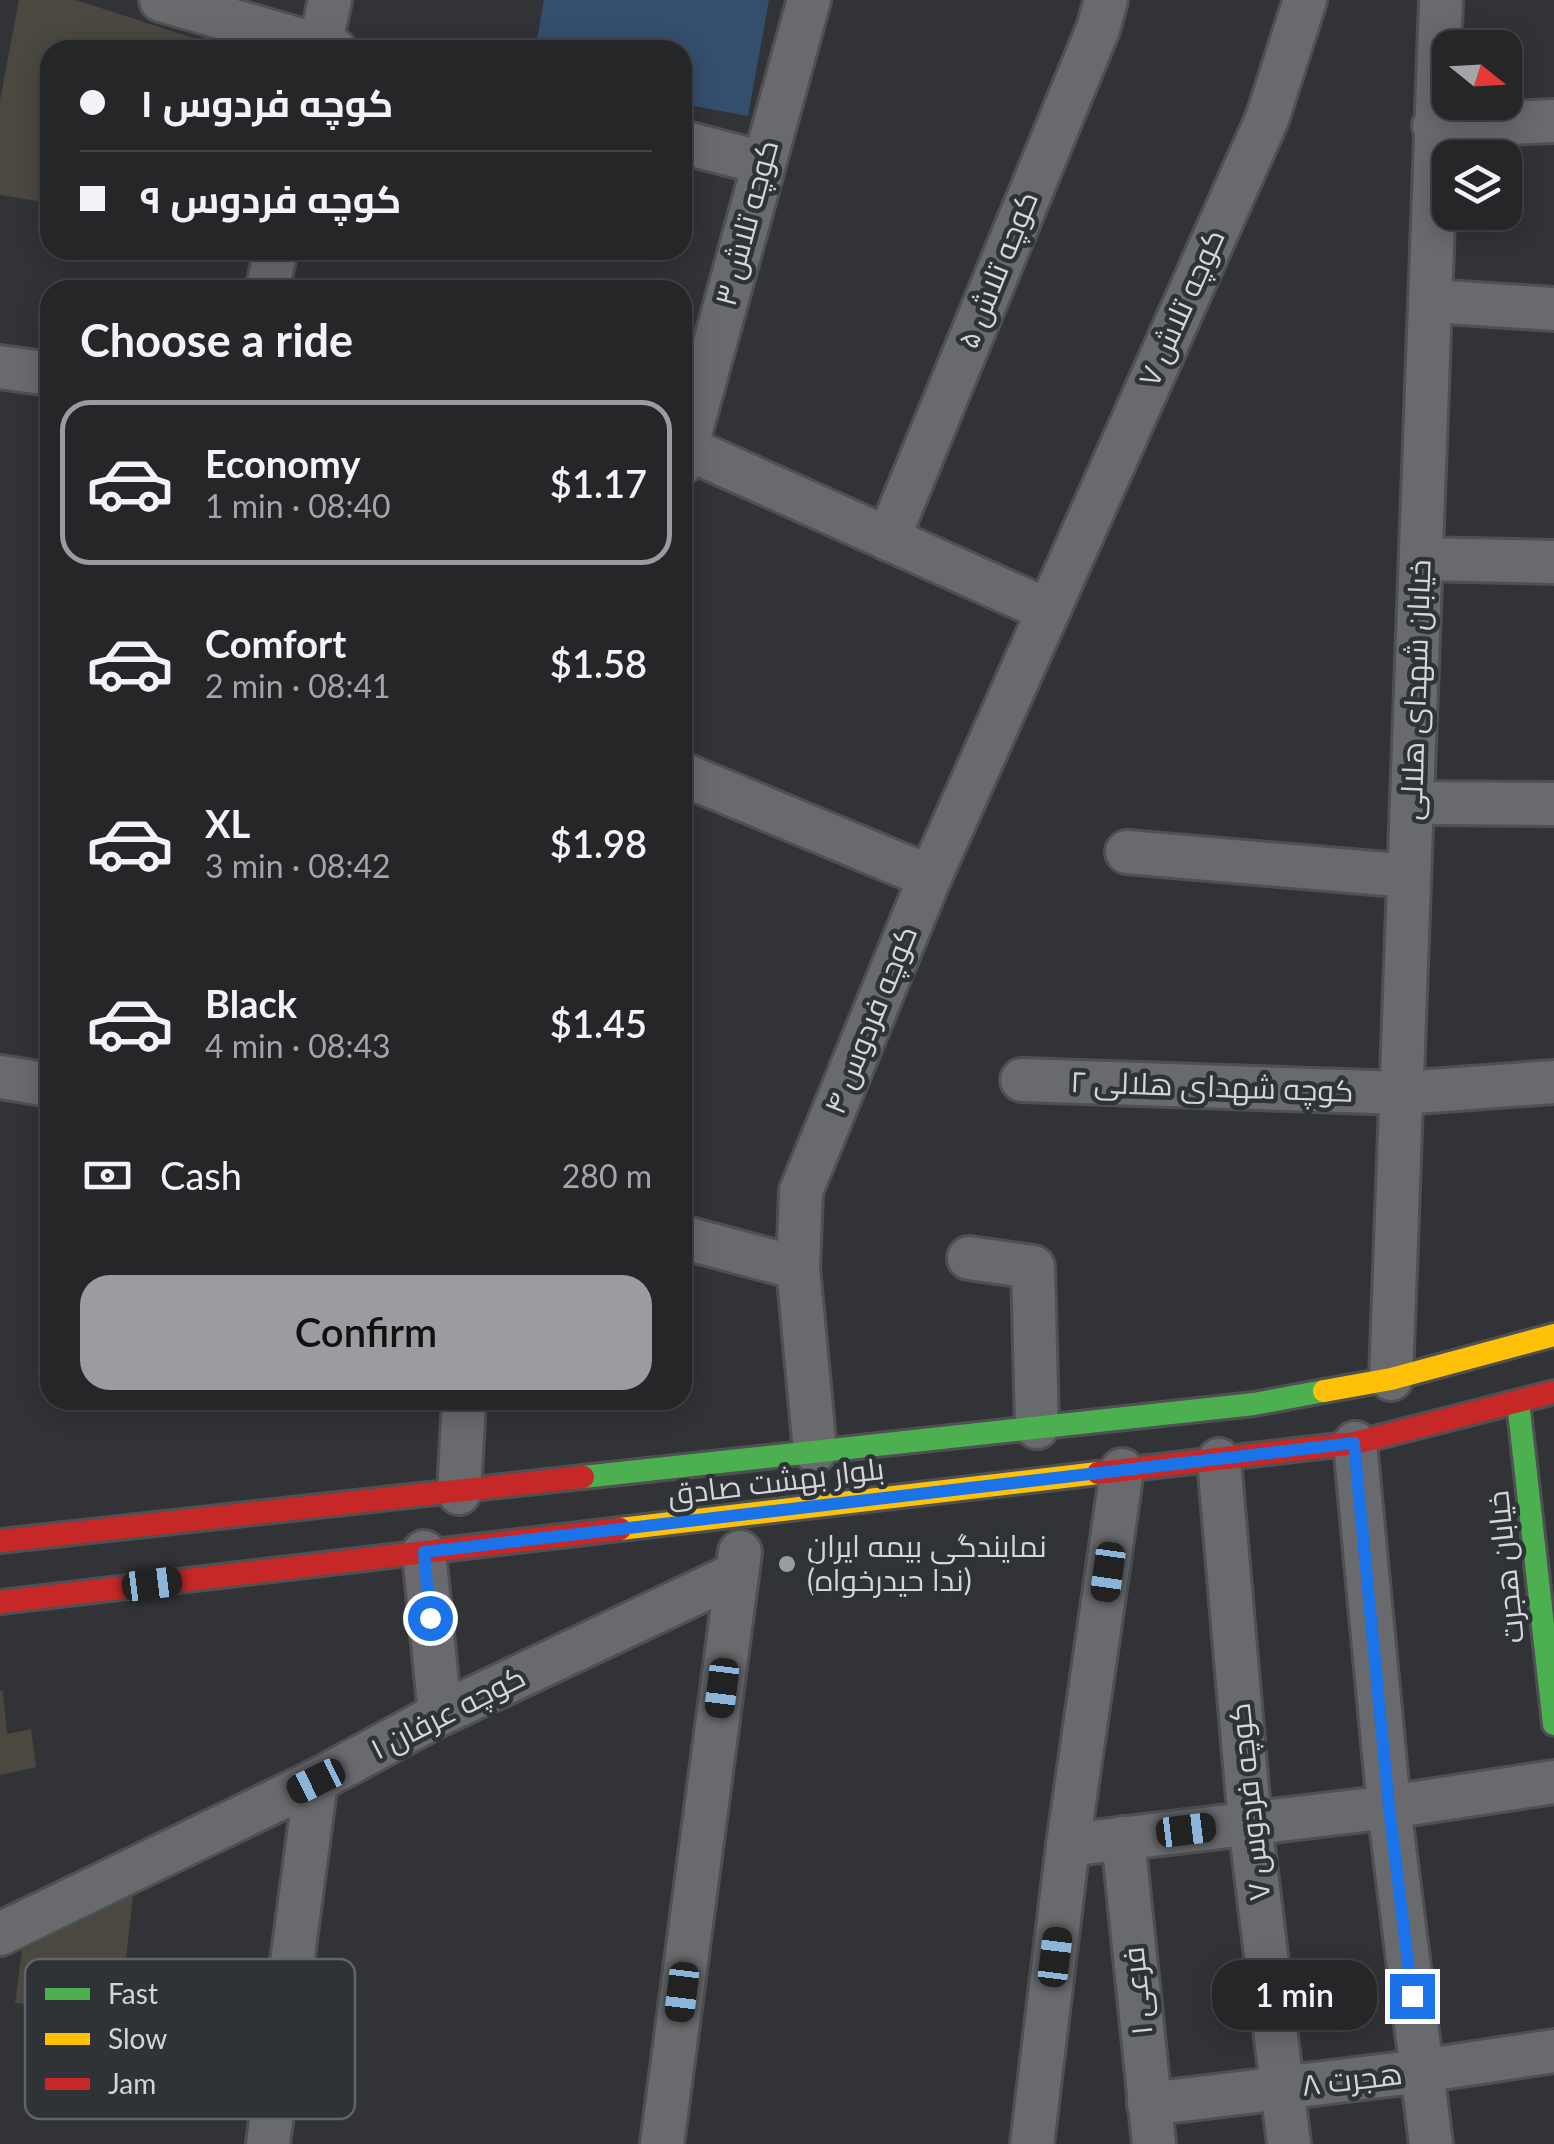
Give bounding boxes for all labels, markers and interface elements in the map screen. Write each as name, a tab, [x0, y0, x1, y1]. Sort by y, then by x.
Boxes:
north arrow	[1432, 30, 1522, 120]
map controls	[1432, 30, 1522, 230]
text: کوچه فردوس ۱	[140, 79, 393, 125]
street label: کوچه تلاش ۳	[706, 136, 787, 310]
button: layers	[1432, 140, 1522, 230]
text: کوچه فردوس ۹	[140, 175, 401, 221]
street label: کوچه تلاش ۵	[948, 185, 1047, 354]
street label: کوچه تلاش ۷	[1129, 223, 1234, 393]
text: Choose a ride	[80, 313, 353, 367]
icon: car	[85, 438, 175, 528]
text: Economy	[205, 440, 360, 486]
text: $1.17	[550, 460, 647, 506]
text: 1 min · 08:40	[205, 486, 391, 525]
street label: خیابان شهدای هلالی	[1391, 559, 1439, 821]
icon: car	[85, 618, 175, 708]
text: Comfort	[205, 620, 346, 666]
text: $1.58	[550, 640, 647, 686]
text: 2 min · 08:41	[205, 666, 391, 705]
icon: car	[85, 798, 175, 888]
text: XL	[205, 800, 250, 846]
text: $1.98	[550, 820, 647, 866]
text: 3 min · 08:42	[205, 846, 391, 885]
street label: کوچه فردوس ۴	[815, 920, 926, 1120]
icon: car	[85, 978, 175, 1068]
text: Black	[205, 980, 297, 1026]
text: $1.45	[550, 1000, 647, 1046]
text: 4 min · 08:43	[205, 1026, 391, 1065]
street label: کوچه شهدای هلالی ۲	[1070, 1062, 1354, 1111]
icon: cash	[80, 1148, 135, 1203]
text: Cash	[160, 1152, 242, 1198]
text: 280 m	[562, 1156, 652, 1195]
button: Confirm	[80, 1275, 652, 1390]
street label: بلوار بهشت صادق	[665, 1449, 886, 1513]
street label: خیابان هجرت	[1478, 1489, 1531, 1645]
place label: نمایندگی بیمه ایران (ندا حیدرخواه)	[807, 1527, 1047, 1598]
car	[1089, 1540, 1127, 1604]
marker: نمایندگی بیمه ایران (ندا حیدرخواه)	[776, 1553, 798, 1575]
car	[120, 1565, 184, 1603]
route start	[408, 1596, 453, 1641]
car	[703, 1656, 741, 1720]
street label: کوچه عرفان ۱	[364, 1657, 532, 1768]
street label: کوچه فردوس ۷	[1220, 1701, 1279, 1903]
car	[282, 1754, 350, 1808]
car	[1154, 1811, 1218, 1849]
car	[1036, 1925, 1074, 1989]
street label: فرعی ۱	[1113, 1945, 1161, 2037]
legend	[25, 1959, 355, 2119]
car	[663, 1960, 701, 2024]
callout: 1 min	[1212, 1961, 1377, 2031]
route end	[1390, 1974, 1435, 2019]
text: 1 min	[1255, 1975, 1334, 2014]
text: Fast	[108, 1976, 158, 2010]
text: Slow	[108, 2021, 167, 2055]
street label: هجرت ۸	[1299, 2054, 1404, 2103]
text: Jam	[108, 2066, 156, 2100]

